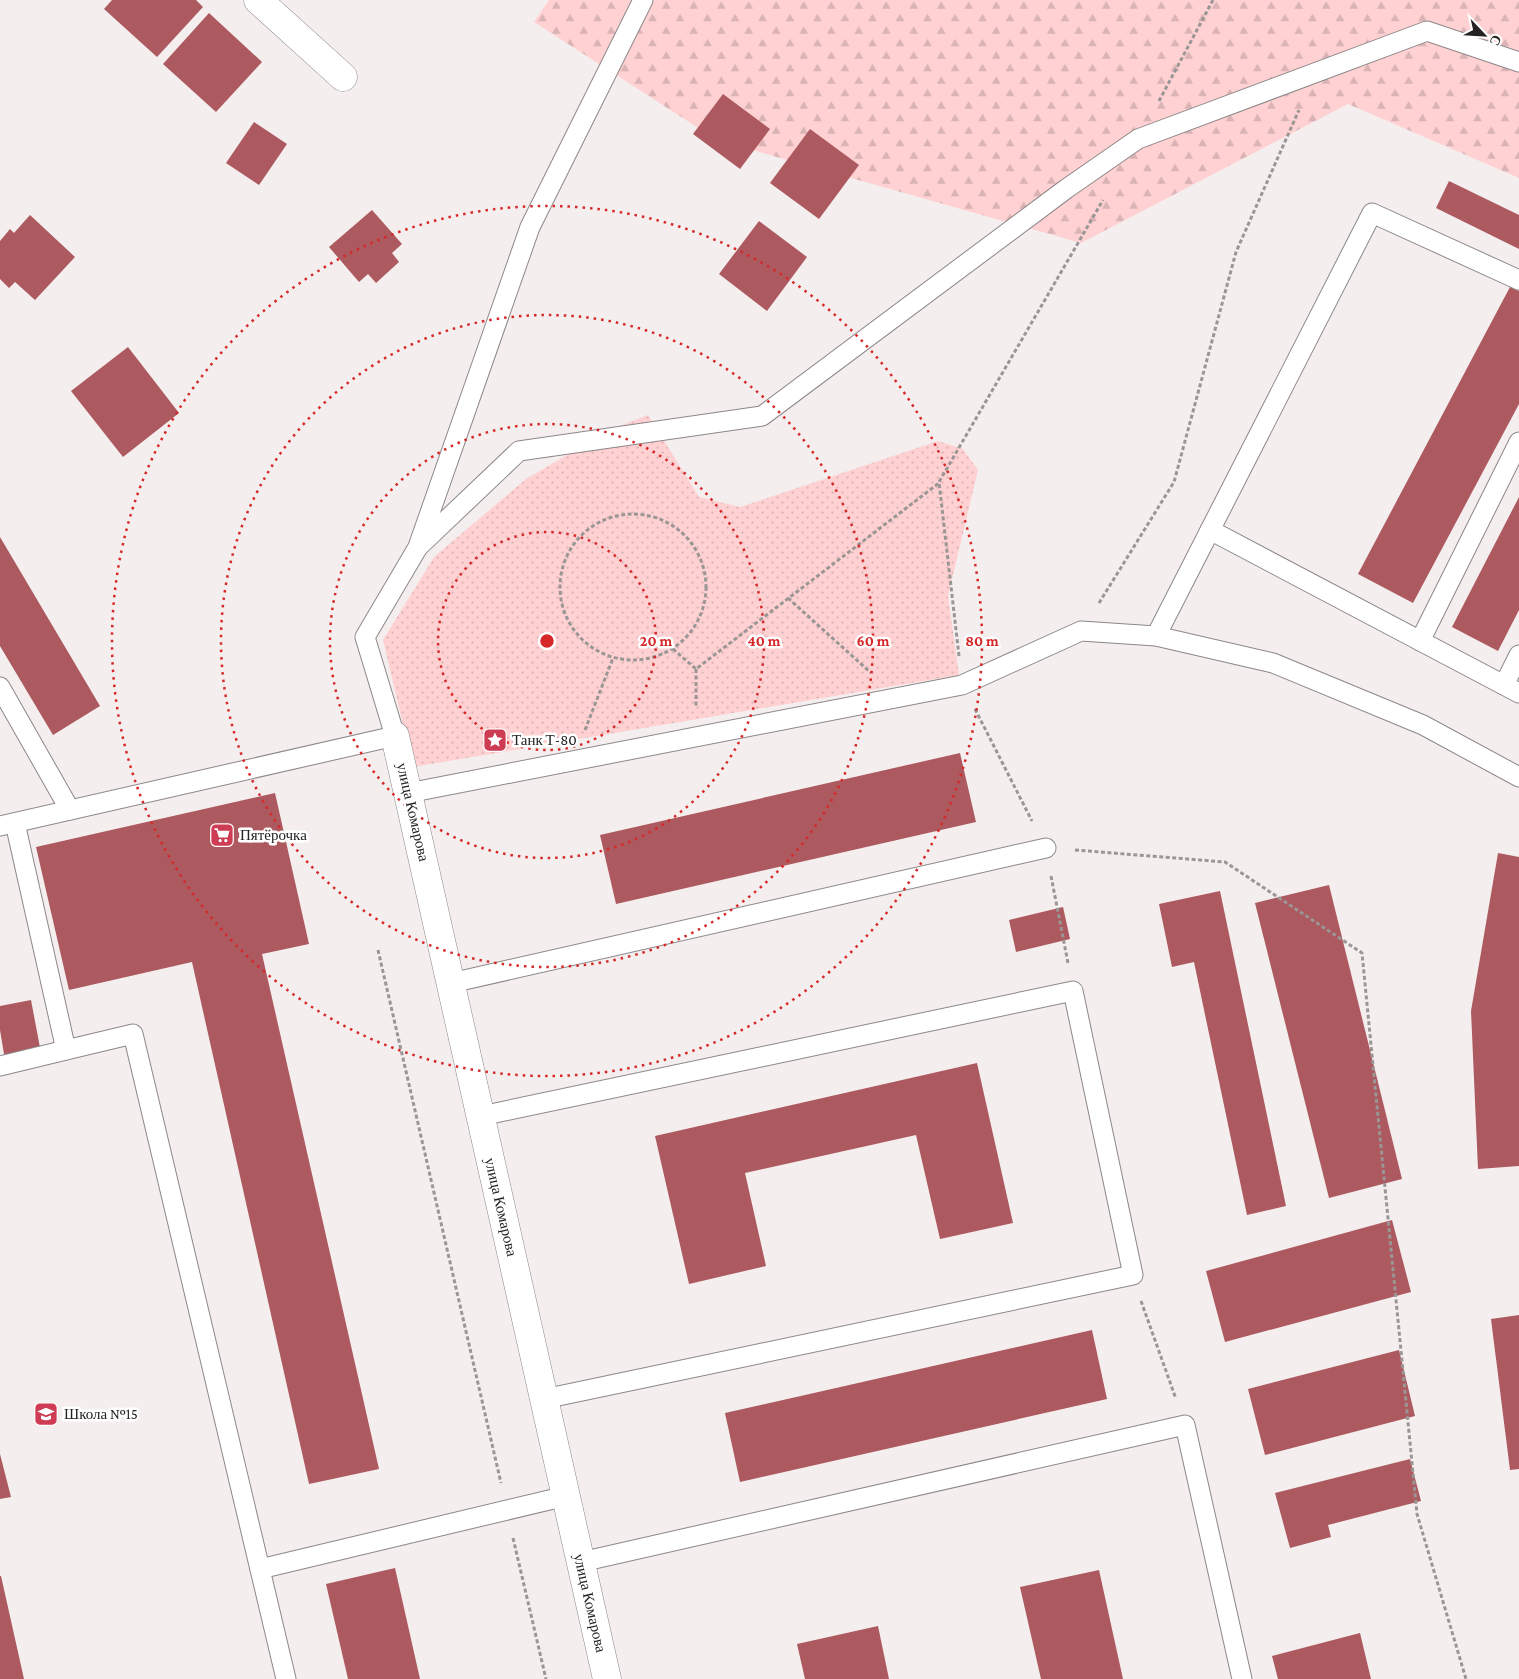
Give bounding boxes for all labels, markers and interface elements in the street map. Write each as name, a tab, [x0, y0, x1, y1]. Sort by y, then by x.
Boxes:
north arrow	[1459, 10, 1509, 60]
text: С	[1486, 33, 1505, 48]
centre of rings	[538, 632, 556, 650]
text: 20 m	[640, 633, 672, 649]
text: 40 m	[748, 633, 781, 649]
text: 60 m	[857, 633, 890, 649]
text: 80 m	[965, 633, 999, 649]
place icon: Танк Т-80	[482, 727, 508, 753]
place label: Танк Т-80	[512, 732, 577, 748]
street label: улица Комарова	[394, 761, 432, 863]
supermarket icon: Пятёрочка	[209, 822, 235, 848]
place label: Пятёрочка	[240, 827, 307, 843]
street label: улица Комарова	[482, 1156, 520, 1258]
school or university icon: Школа №15	[33, 1401, 59, 1427]
place label: Школа №15	[64, 1406, 138, 1422]
street label: улица Комарова	[571, 1552, 609, 1654]

